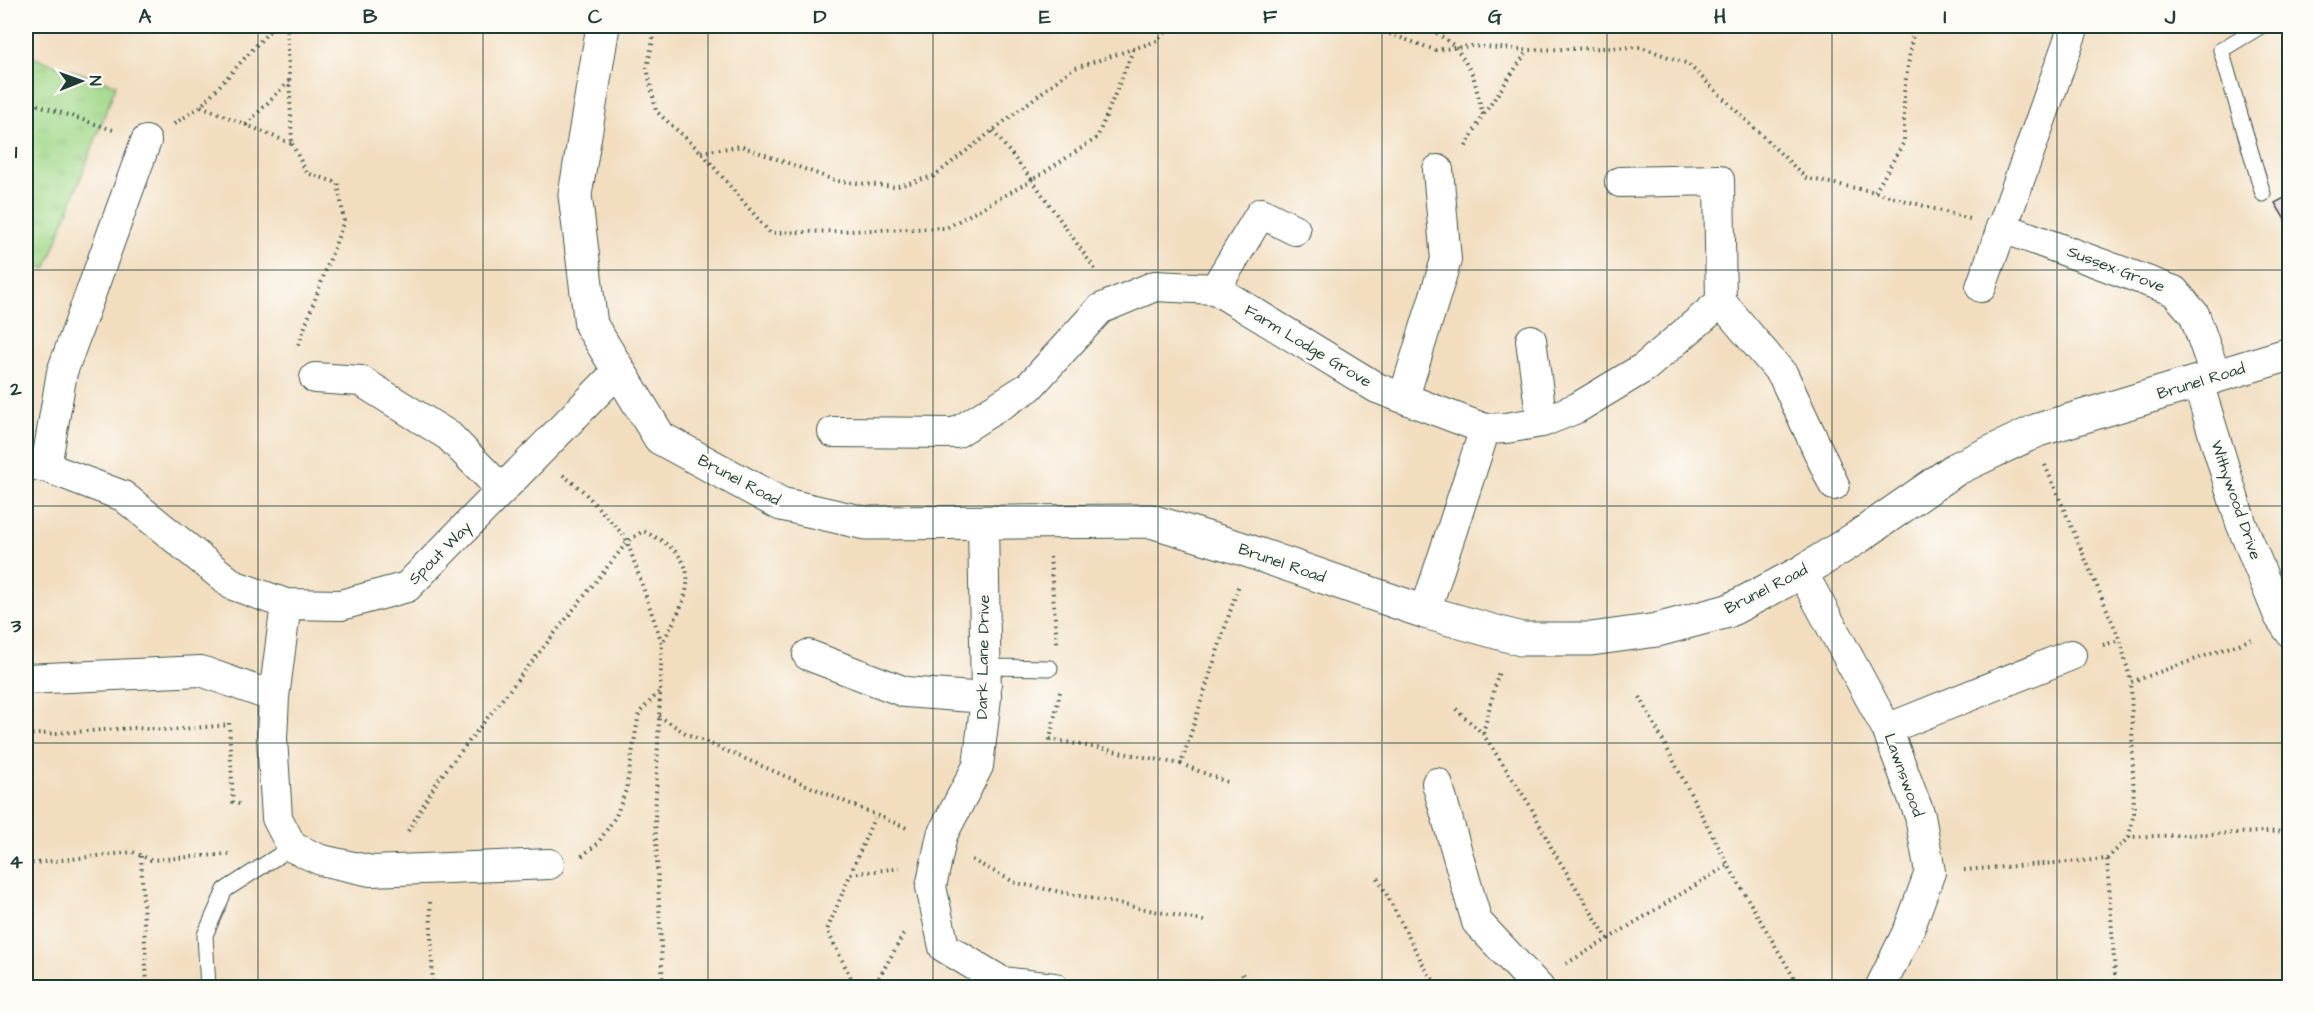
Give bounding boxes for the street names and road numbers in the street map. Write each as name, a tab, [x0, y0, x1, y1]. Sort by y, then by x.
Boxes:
street label: Sussex Grove	[2064, 240, 2168, 298]
street label: Farm Lodge Grove	[1240, 299, 1376, 394]
street label: Brunel Road	[2154, 357, 2248, 405]
street label: Withywood Drive	[2204, 437, 2267, 563]
street label: Brunel Road	[694, 449, 784, 511]
street label: Spout Way	[404, 516, 477, 590]
street label: Brunel Road	[1236, 538, 1328, 588]
street label: Brunel Road	[1721, 559, 1811, 619]
street label: Dark Lane Drive	[971, 594, 995, 719]
street label: Lawnswood	[1879, 730, 1929, 820]

